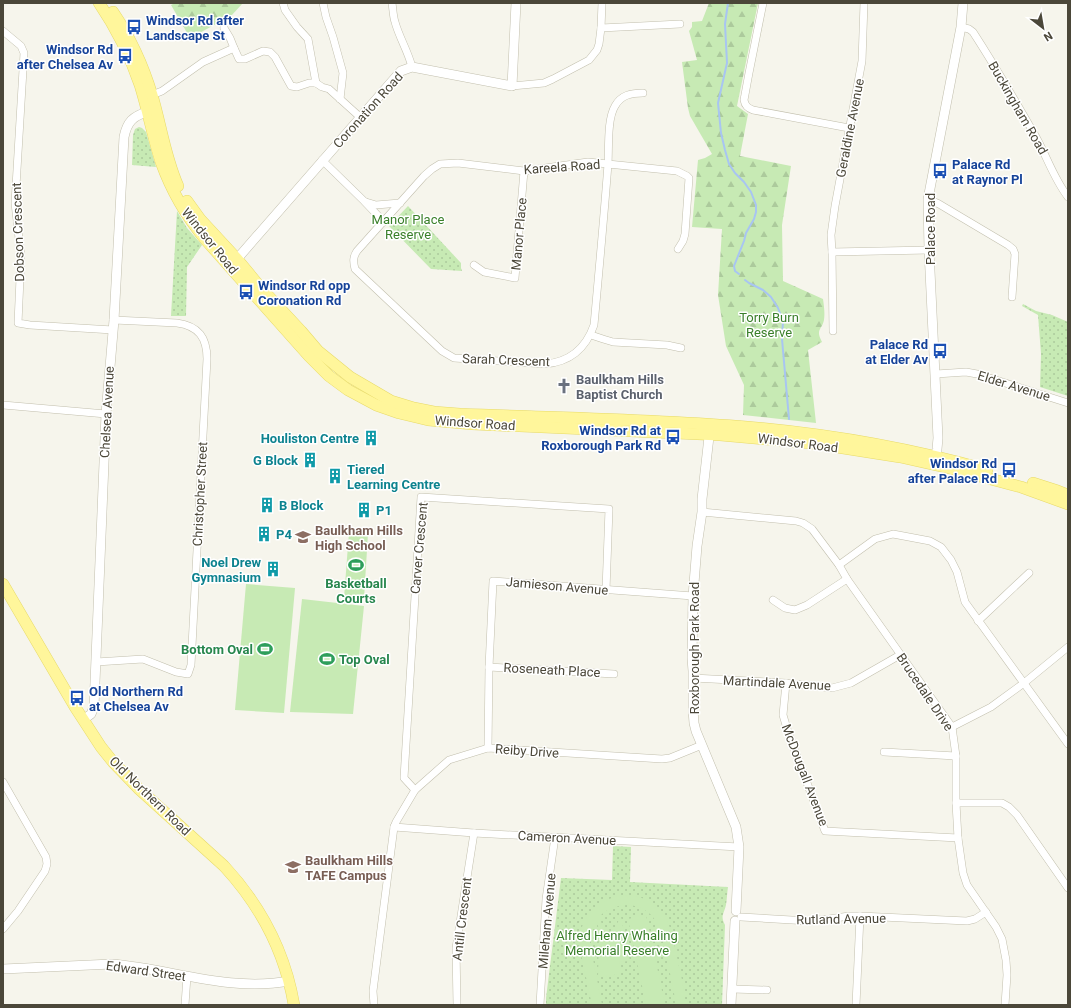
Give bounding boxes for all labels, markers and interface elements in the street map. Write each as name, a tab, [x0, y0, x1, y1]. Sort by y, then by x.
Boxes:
north arrow	[1023, 8, 1063, 48]
place label: Windsor Rd after Landscape St	[146, 13, 244, 43]
bus stop icon: Windsor Rd after Landscape St	[125, 18, 143, 36]
text: N	[1041, 29, 1055, 44]
place label: Windsor Rd after Chelsea Av	[17, 42, 113, 72]
bus stop icon: Windsor Rd after Chelsea Av	[116, 47, 134, 65]
street label: Buckingham Road	[985, 59, 1051, 157]
street label: Coronation Road	[330, 69, 406, 151]
street label: Geraldine Avenue	[833, 77, 867, 179]
street label: Kareela Road	[523, 157, 601, 177]
place label: Palace Rd at Raynor Pl	[952, 157, 1023, 187]
bus stop icon: Palace Rd at Raynor Pl	[931, 162, 949, 180]
street label: Dobson Crescent	[9, 182, 27, 282]
street label: Palace Road	[923, 193, 938, 265]
street label: Manor Place	[508, 197, 530, 271]
street label: Windsor Road	[179, 205, 241, 277]
park label: Manor Place Reserve	[372, 212, 444, 242]
place label: Windsor Rd opp Coronation Rd	[258, 278, 350, 308]
bus stop icon: Windsor Rd opp Coronation Rd	[237, 283, 255, 301]
park label: Torry Burn Reserve	[739, 310, 799, 340]
place label: Palace Rd at Elder Av	[865, 337, 928, 367]
bus stop icon: Palace Rd at Elder Av	[931, 342, 949, 360]
street label: Sarah Crescent	[462, 351, 550, 369]
street label: Chelsea Avenue	[97, 366, 117, 458]
street label: Elder Avenue	[976, 368, 1052, 404]
place label: Baulkham Hills Baptist Church	[576, 372, 664, 402]
church icon: Baulkham Hills Baptist Church	[555, 377, 573, 395]
street label: Windsor Road	[434, 413, 516, 433]
place label: Windsor Rd at Roxborough Park Rd	[541, 423, 662, 453]
bus stop icon: Windsor Rd at Roxborough Park Rd	[664, 428, 682, 446]
building icon: Houliston Centre	[362, 429, 380, 447]
place label: Houliston Centre	[261, 431, 359, 446]
street label: Windsor Road	[757, 431, 839, 455]
street label: Christopher Street	[190, 441, 210, 547]
building icon: G Block	[301, 451, 319, 469]
place label: G Block	[253, 453, 299, 468]
place label: Windsor Rd after Palace Rd	[908, 456, 997, 486]
bus stop icon: Windsor Rd after Palace Rd	[1000, 461, 1018, 479]
place label: Tiered Learning Centre	[347, 462, 440, 492]
building icon: Tiered Learning Centre	[326, 467, 344, 485]
building icon: B Block	[258, 496, 276, 514]
place label: B Block	[279, 498, 324, 513]
building icon: P1	[355, 501, 373, 519]
street label: Carver Crescent	[408, 501, 430, 595]
place label: P1	[376, 503, 392, 518]
place label: Baulkham Hills High School	[315, 523, 403, 553]
building icon: P4	[255, 525, 273, 543]
place label: P4	[276, 527, 292, 542]
school or university icon: Baulkham Hills High School	[294, 528, 312, 546]
place label: Noel Drew Gymnasium	[191, 555, 261, 585]
sports icon: Basketball Courts	[347, 556, 365, 574]
building icon: Noel Drew Gymnasium	[264, 560, 282, 578]
street label: Jamieson Avenue	[505, 574, 609, 598]
place label: Basketball Courts	[325, 576, 387, 606]
street label: Roxborough Park Road	[687, 582, 702, 714]
sports icon: Bottom Oval	[256, 640, 274, 658]
place label: Bottom Oval	[181, 642, 253, 657]
sports icon: Top Oval	[318, 650, 336, 668]
street label: Brucedale Drive	[894, 650, 957, 734]
place label: Top Oval	[339, 652, 390, 667]
street label: Roseneath Place	[503, 660, 601, 680]
street label: Martindale Avenue	[723, 673, 831, 693]
place label: Old Northern Rd at Chelsea Av	[89, 684, 183, 714]
bus stop icon: Old Northern Rd at Chelsea Av	[68, 689, 86, 707]
street label: McDougall Avenue	[779, 722, 831, 828]
street label: Reiby Drive	[495, 741, 559, 761]
street label: Old Northern Road	[106, 753, 194, 839]
street label: Cameron Avenue	[517, 828, 617, 848]
place label: Baulkham Hills TAFE Campus	[305, 853, 393, 883]
school or university icon: Baulkham Hills TAFE Campus	[284, 858, 302, 876]
street label: Mileham Avenue	[535, 872, 559, 969]
street label: Antill Crescent	[449, 876, 475, 962]
street label: Rutland Avenue	[796, 911, 886, 927]
park label: Alfred Henry Whaling Memorial Reserve	[556, 928, 678, 958]
street label: Edward Street	[105, 958, 187, 984]

